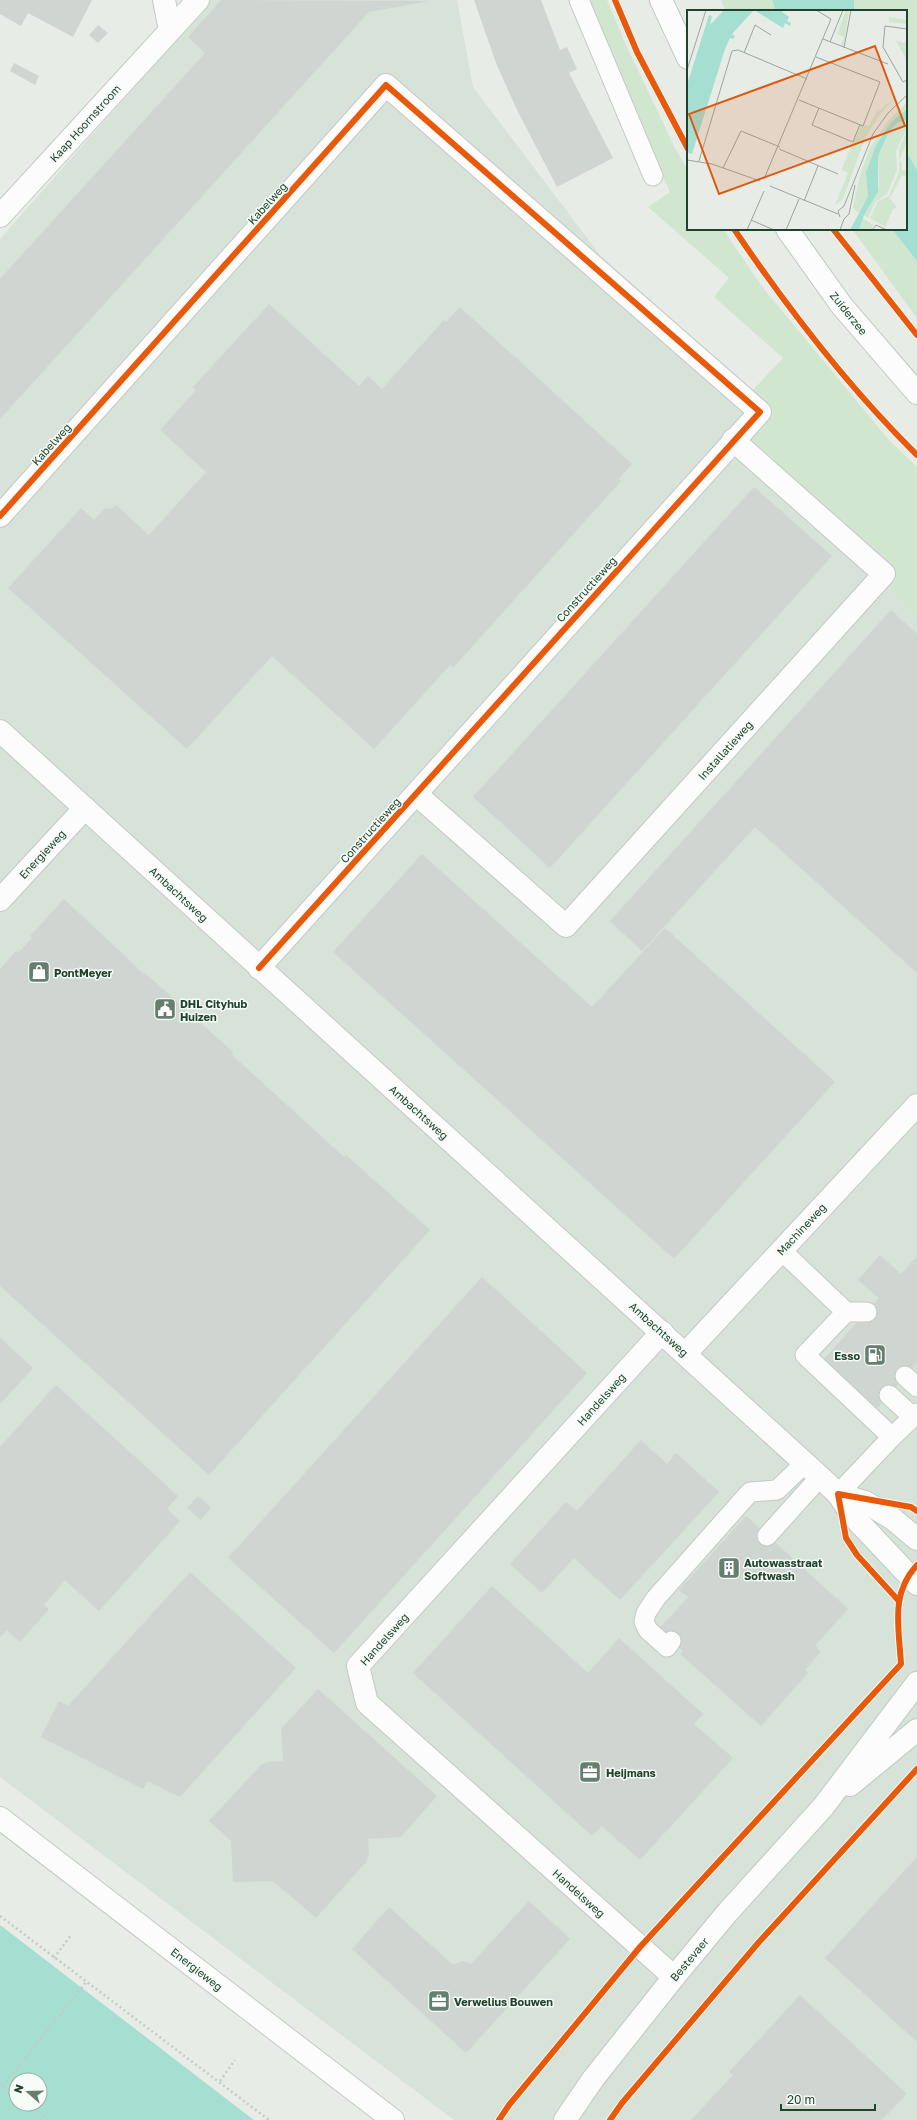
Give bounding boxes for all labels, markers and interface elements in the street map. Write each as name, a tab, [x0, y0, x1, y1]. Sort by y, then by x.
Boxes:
inset map	[687, 10, 907, 230]
street label: Kaap Hoornstroom	[47, 82, 123, 164]
street label: Kabelweg	[245, 179, 289, 227]
street label: Zuiderzee	[828, 289, 870, 337]
street label: Kabelweg	[29, 420, 73, 468]
street label: Constructieweg	[553, 554, 619, 624]
street label: Installatieweg	[695, 718, 755, 782]
street label: Constructieweg	[337, 795, 403, 865]
street label: Energieweg	[16, 827, 68, 881]
street label: Ambachtsweg	[147, 864, 211, 924]
shop icon: PontMeyer	[26, 959, 52, 985]
place label: PontMeyer	[54, 966, 113, 979]
public building icon: DHL Cityhub Huizen	[152, 996, 178, 1022]
place label: DHL Cityhub Huizen	[180, 997, 247, 1023]
street label: Ambachtsweg	[387, 1082, 451, 1142]
street label: Machineweg	[774, 1200, 828, 1258]
street label: Ambachtsweg	[627, 1299, 691, 1359]
fuel station icon: Esso	[862, 1342, 888, 1368]
place label: Esso	[834, 1349, 860, 1362]
street label: Handelsweg	[574, 1370, 628, 1428]
building icon: Autowasstraat Softwash	[716, 1555, 742, 1581]
place label: Autowasstraat Softwash	[744, 1556, 823, 1582]
street label: Handelsweg	[357, 1610, 411, 1668]
office icon: Heijmans	[577, 1759, 603, 1785]
place label: Heijmans	[606, 1766, 656, 1779]
street label: Handelsweg	[550, 1866, 608, 1920]
street label: Bestevaer	[667, 1934, 711, 1983]
street label: Energieweg	[169, 1945, 225, 1993]
office icon: Verwelius Bouwen	[426, 1988, 452, 2014]
place label: Verwelius Bouwen	[454, 1995, 553, 2008]
north arrow	[8, 2072, 48, 2112]
text: N	[11, 2082, 26, 2095]
scale bar	[781, 2086, 875, 2112]
text: 20 m	[787, 2092, 815, 2107]

